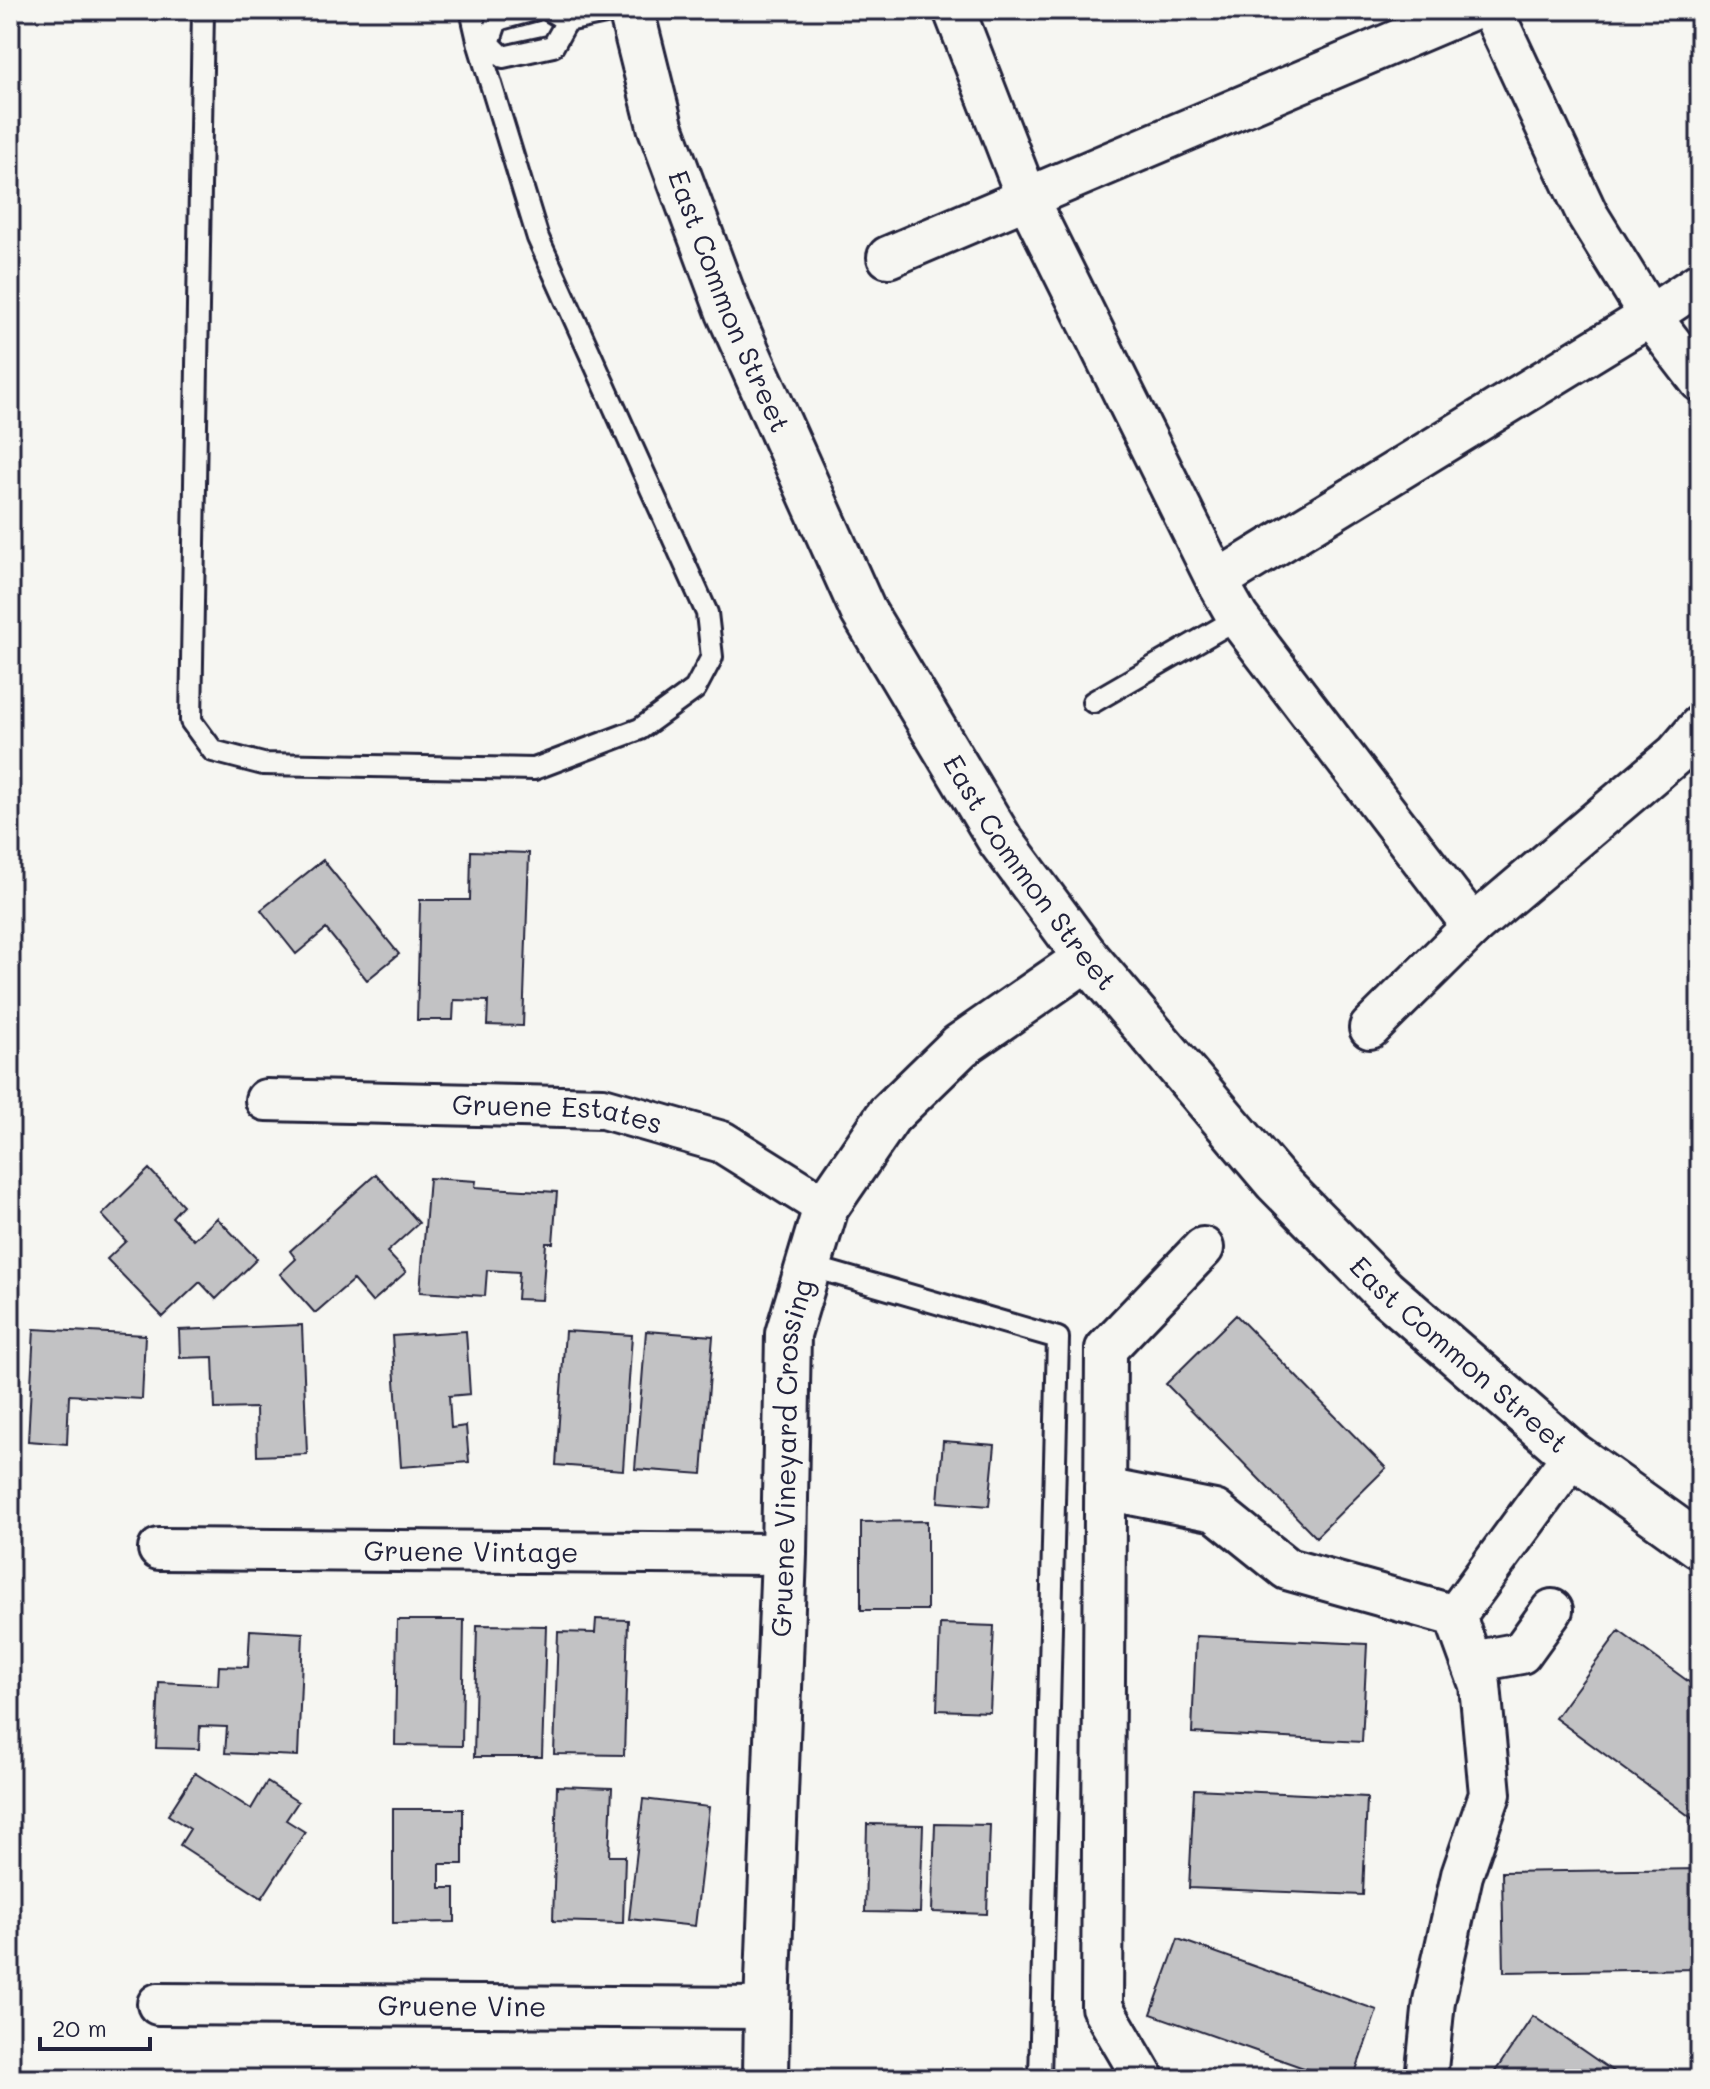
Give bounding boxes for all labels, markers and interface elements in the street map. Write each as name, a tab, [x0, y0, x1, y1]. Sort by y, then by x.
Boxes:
street label: East Common Street	[661, 165, 800, 438]
street label: East Common Street	[936, 747, 1125, 997]
street label: Gruene Estates	[452, 1085, 667, 1141]
street label: East Common Street	[1343, 1248, 1577, 1460]
street label: Gruene Vineyard Crossing	[762, 1274, 821, 1638]
street label: Gruene Vintage	[363, 1532, 579, 1569]
street label: Gruene Vine	[378, 1986, 546, 2024]
scale bar	[40, 2001, 150, 2051]
text: 20 m	[52, 2012, 107, 2043]

